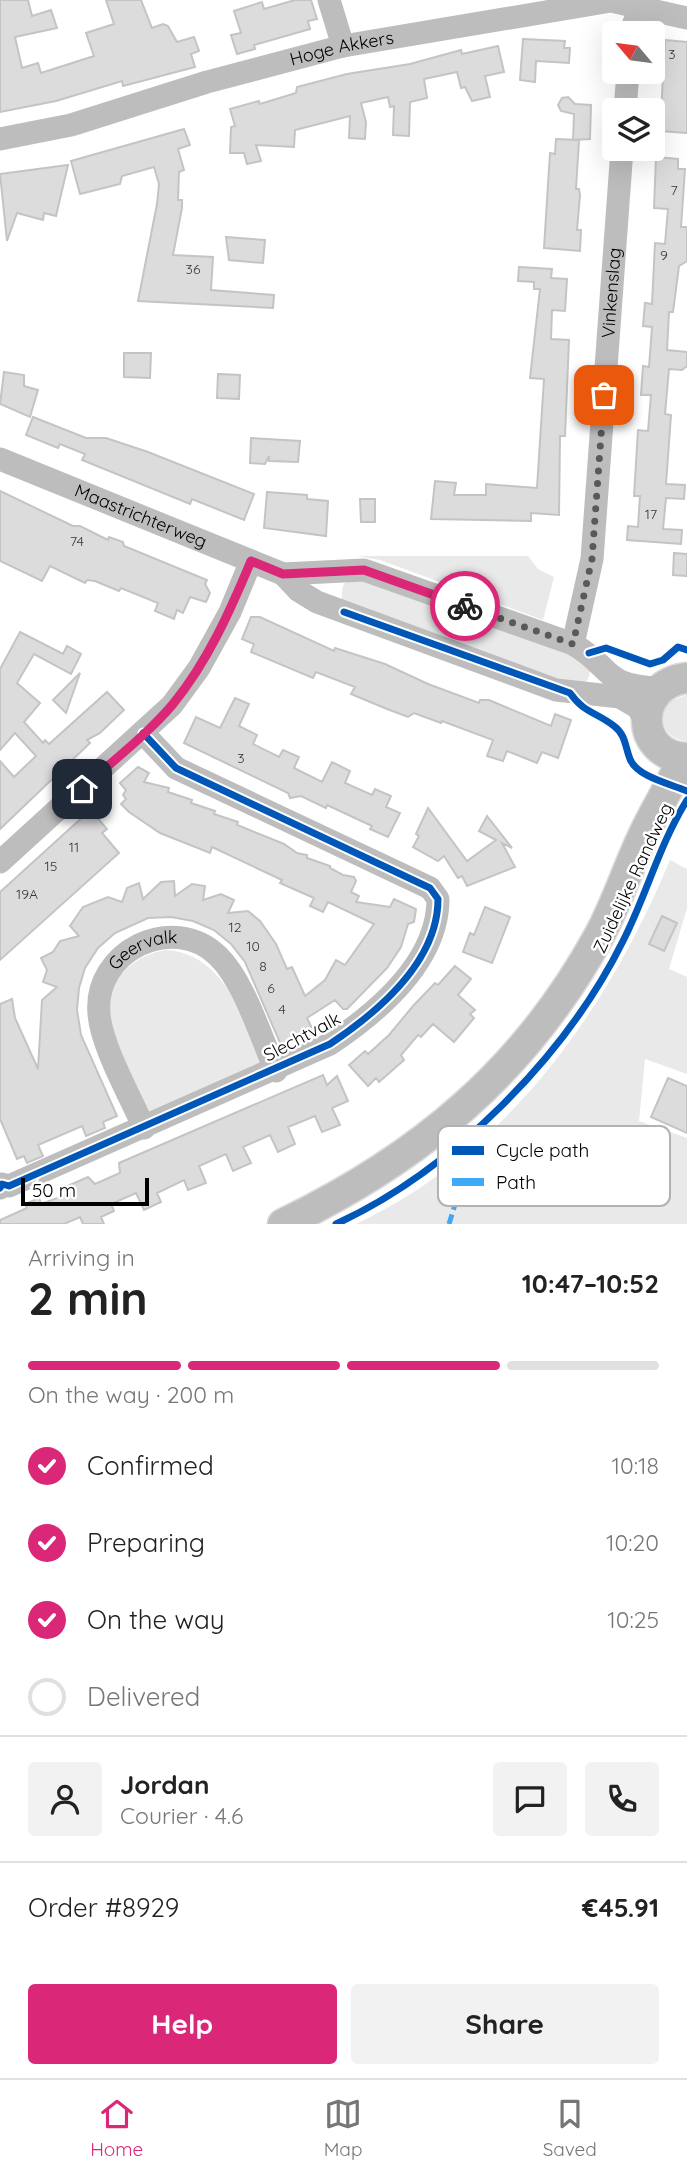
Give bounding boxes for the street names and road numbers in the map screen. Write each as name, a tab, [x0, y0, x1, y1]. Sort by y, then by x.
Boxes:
street label: Hoge Akkers	[287, 26, 395, 71]
street label: Vinkenslag	[596, 247, 626, 339]
street label: Maastrichterweg	[71, 479, 211, 553]
street label: Zuidelijke Randweg	[588, 799, 677, 957]
street label: Geervalk	[103, 925, 177, 975]
street label: Slechtvalk	[259, 1007, 344, 1066]

